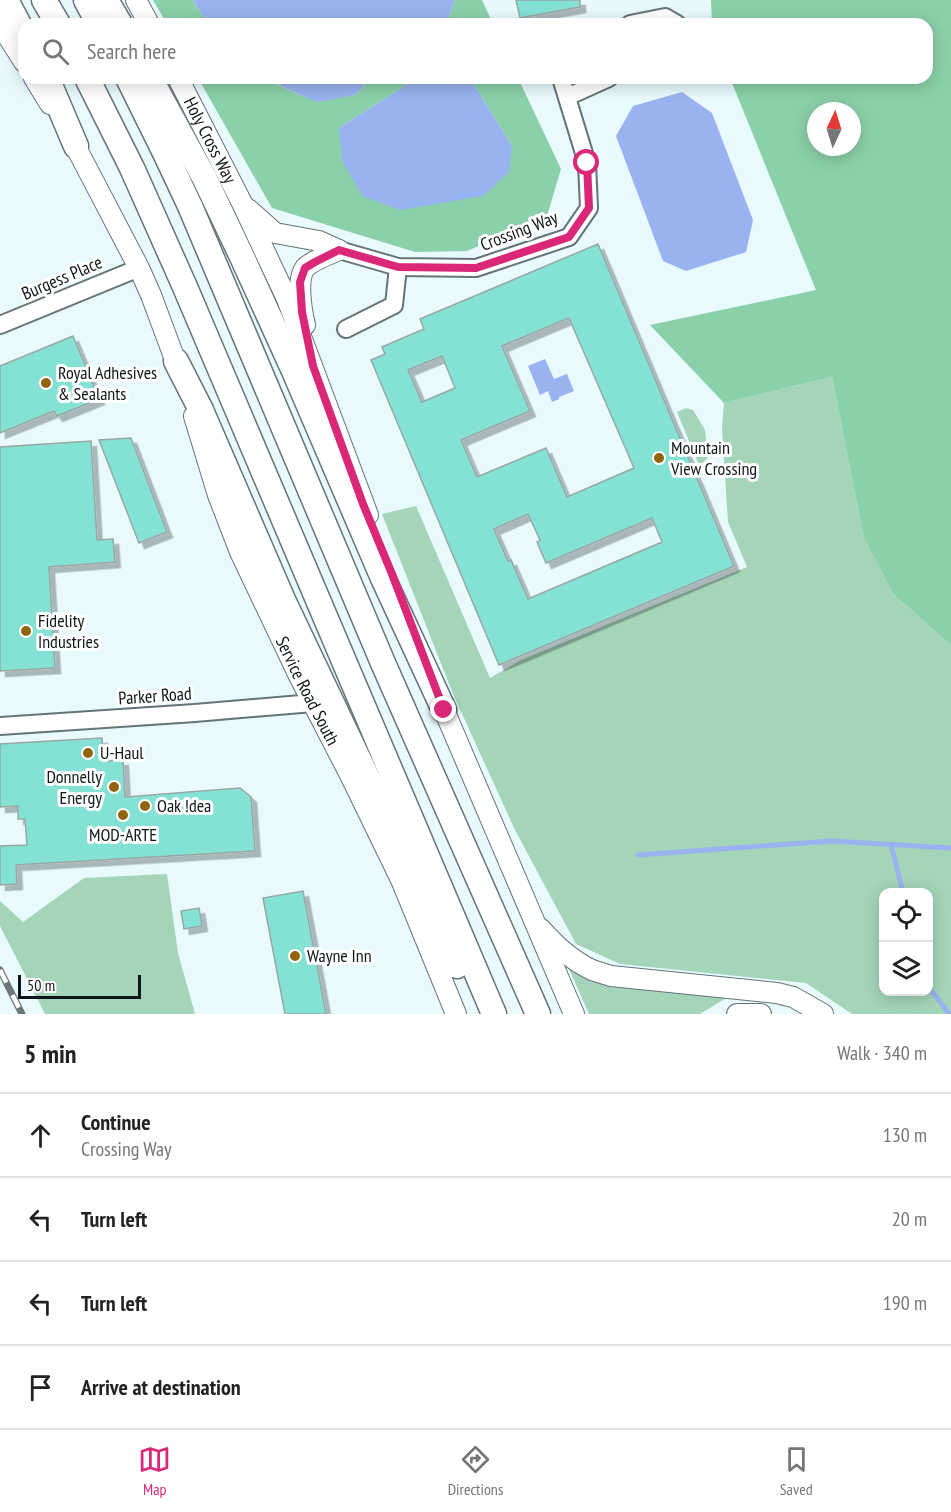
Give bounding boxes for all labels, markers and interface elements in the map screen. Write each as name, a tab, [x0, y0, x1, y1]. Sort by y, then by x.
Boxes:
search box	[18, 18, 933, 84]
icon: search	[39, 35, 72, 68]
text: Search here	[87, 37, 176, 65]
street label: Holy Cross Way	[179, 93, 242, 187]
north arrow	[807, 102, 861, 156]
route start	[573, 149, 599, 175]
street label: Crossing Way	[477, 205, 561, 256]
street label: Burgess Place	[18, 250, 106, 305]
place label: Royal Adhesives & Sealants	[58, 361, 157, 405]
marker: Royal Adhesives & Sealants	[39, 376, 53, 390]
place label: Mountain View Crossing	[670, 436, 757, 480]
marker: Mountain View Crossing	[652, 451, 666, 465]
place label: Fidelity Industries	[38, 609, 99, 653]
marker: Fidelity Industries	[19, 624, 33, 638]
street label: Service Road South	[271, 632, 345, 749]
street label: Parker Road	[118, 681, 192, 710]
route end	[430, 696, 456, 722]
place label: U-Haul	[100, 741, 144, 764]
marker: U-Haul	[81, 746, 95, 760]
place label: Donnelly Energy	[46, 765, 102, 809]
marker: Donnelly Energy	[107, 780, 121, 794]
place label: Oak !dea	[157, 794, 211, 817]
marker: Oak !dea	[138, 799, 152, 813]
marker: MOD-ARTE	[116, 808, 130, 822]
place label: MOD-ARTE	[89, 823, 157, 846]
map controls	[879, 888, 933, 996]
button: locate	[879, 888, 933, 942]
button: layers	[879, 942, 933, 996]
place label: Wayne Inn	[307, 944, 372, 967]
marker: Wayne Inn	[288, 949, 302, 963]
scale bar	[18, 972, 141, 1000]
text: 50 m	[27, 975, 55, 995]
text: 5 min	[24, 1037, 77, 1070]
text: Walk · 340 m	[837, 1040, 927, 1066]
text: Continue	[81, 1108, 151, 1136]
icon: ahead	[24, 1119, 57, 1152]
text: 130 m	[883, 1122, 927, 1148]
text: Crossing Way	[81, 1136, 172, 1162]
icon: left	[24, 1203, 57, 1236]
text: Turn left	[81, 1205, 147, 1233]
text: 20 m	[892, 1206, 927, 1232]
icon: left	[24, 1287, 57, 1320]
text: Turn left	[81, 1289, 147, 1317]
text: 190 m	[883, 1290, 927, 1316]
icon: arrive	[24, 1371, 57, 1404]
text: Arrive at destination	[81, 1373, 241, 1401]
tab: Map	[138, 1443, 171, 1499]
tab: Directions	[448, 1443, 503, 1499]
tab: Saved	[780, 1443, 813, 1499]

